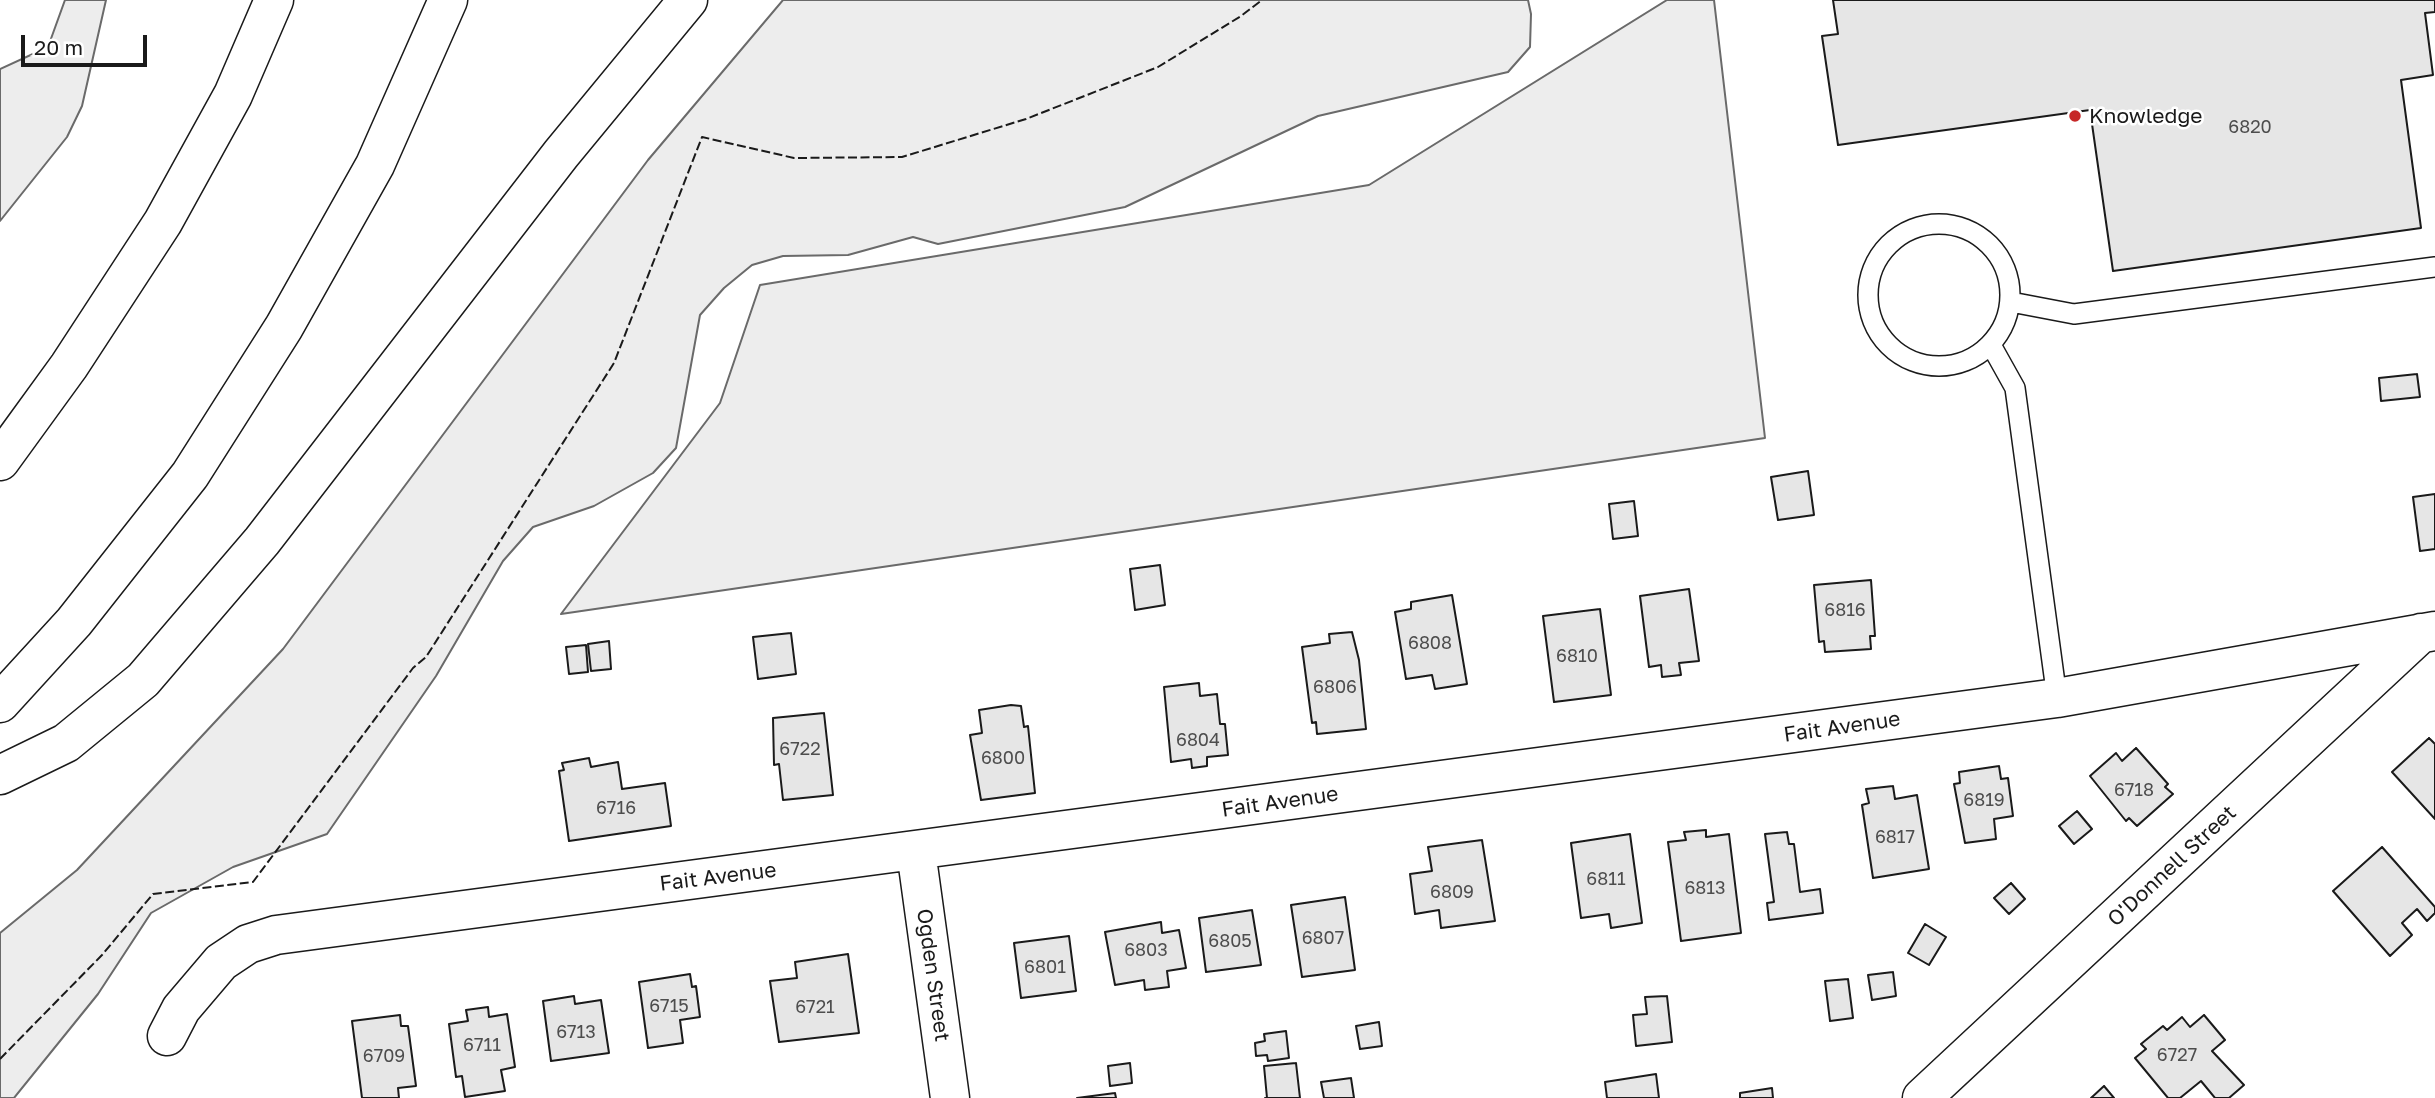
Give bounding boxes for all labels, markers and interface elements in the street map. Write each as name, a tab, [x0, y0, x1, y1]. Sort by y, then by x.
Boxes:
scale bar	[24, 21, 150, 65]
text: 20 m	[34, 34, 83, 60]
place label: Knowledge	[2089, 103, 2203, 129]
marker: Knowledge	[2067, 108, 2083, 124]
house number: 6820	[2228, 116, 2272, 138]
house number: 6816	[1824, 599, 1866, 621]
house number: 6808	[1408, 632, 1452, 654]
house number: 6810	[1556, 645, 1598, 667]
house number: 6806	[1313, 676, 1357, 698]
street label: Fait Avenue	[1782, 706, 1902, 748]
house number: 6804	[1176, 729, 1220, 751]
house number: 6722	[779, 738, 821, 760]
house number: 6800	[981, 747, 1025, 769]
house number: 6718	[2114, 779, 2154, 801]
street label: Fait Avenue	[1220, 781, 1340, 823]
house number: 6819	[1963, 789, 2005, 811]
house number: 6716	[596, 797, 636, 819]
street label: O'Donnell Street	[2103, 800, 2241, 932]
house number: 6817	[1875, 826, 1915, 848]
street label: Fait Avenue	[658, 857, 778, 897]
house number: 6811	[1586, 868, 1626, 890]
house number: 6813	[1684, 877, 1726, 899]
house number: 6809	[1430, 881, 1474, 903]
street label: Ogden Street	[911, 907, 955, 1043]
house number: 6807	[1302, 927, 1344, 949]
house number: 6805	[1208, 930, 1252, 952]
house number: 6803	[1124, 939, 1168, 961]
house number: 6801	[1024, 956, 1066, 978]
house number: 6715	[649, 995, 689, 1017]
house number: 6721	[795, 996, 835, 1018]
house number: 6713	[556, 1021, 596, 1043]
house number: 6711	[463, 1034, 501, 1056]
house number: 6727	[2157, 1044, 2197, 1066]
house number: 6709	[363, 1045, 405, 1067]

